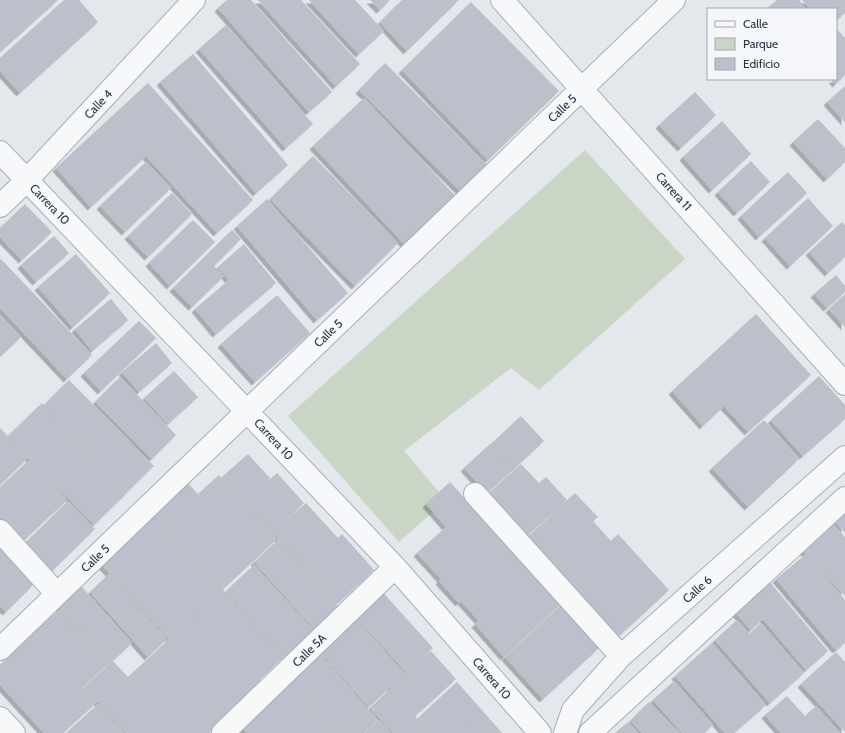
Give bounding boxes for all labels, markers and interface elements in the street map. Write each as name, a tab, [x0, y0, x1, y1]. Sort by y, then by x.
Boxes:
legend	[707, 8, 837, 80]
text: Calle	[743, 16, 768, 31]
text: Parque	[743, 36, 778, 51]
text: Edificio	[743, 56, 780, 71]
street label: Calle 4	[81, 86, 115, 122]
street label: Calle 5	[545, 91, 579, 125]
street label: Carrera 11	[653, 169, 695, 213]
street label: Carrera 10	[27, 180, 73, 228]
street label: Calle 5	[311, 316, 345, 350]
street label: Carrera 10	[251, 415, 297, 463]
street label: Calle 5	[78, 541, 112, 575]
street label: Calle 6	[679, 572, 715, 606]
street label: Calle 5A	[289, 630, 330, 670]
street label: Carrera 10	[470, 654, 514, 702]

